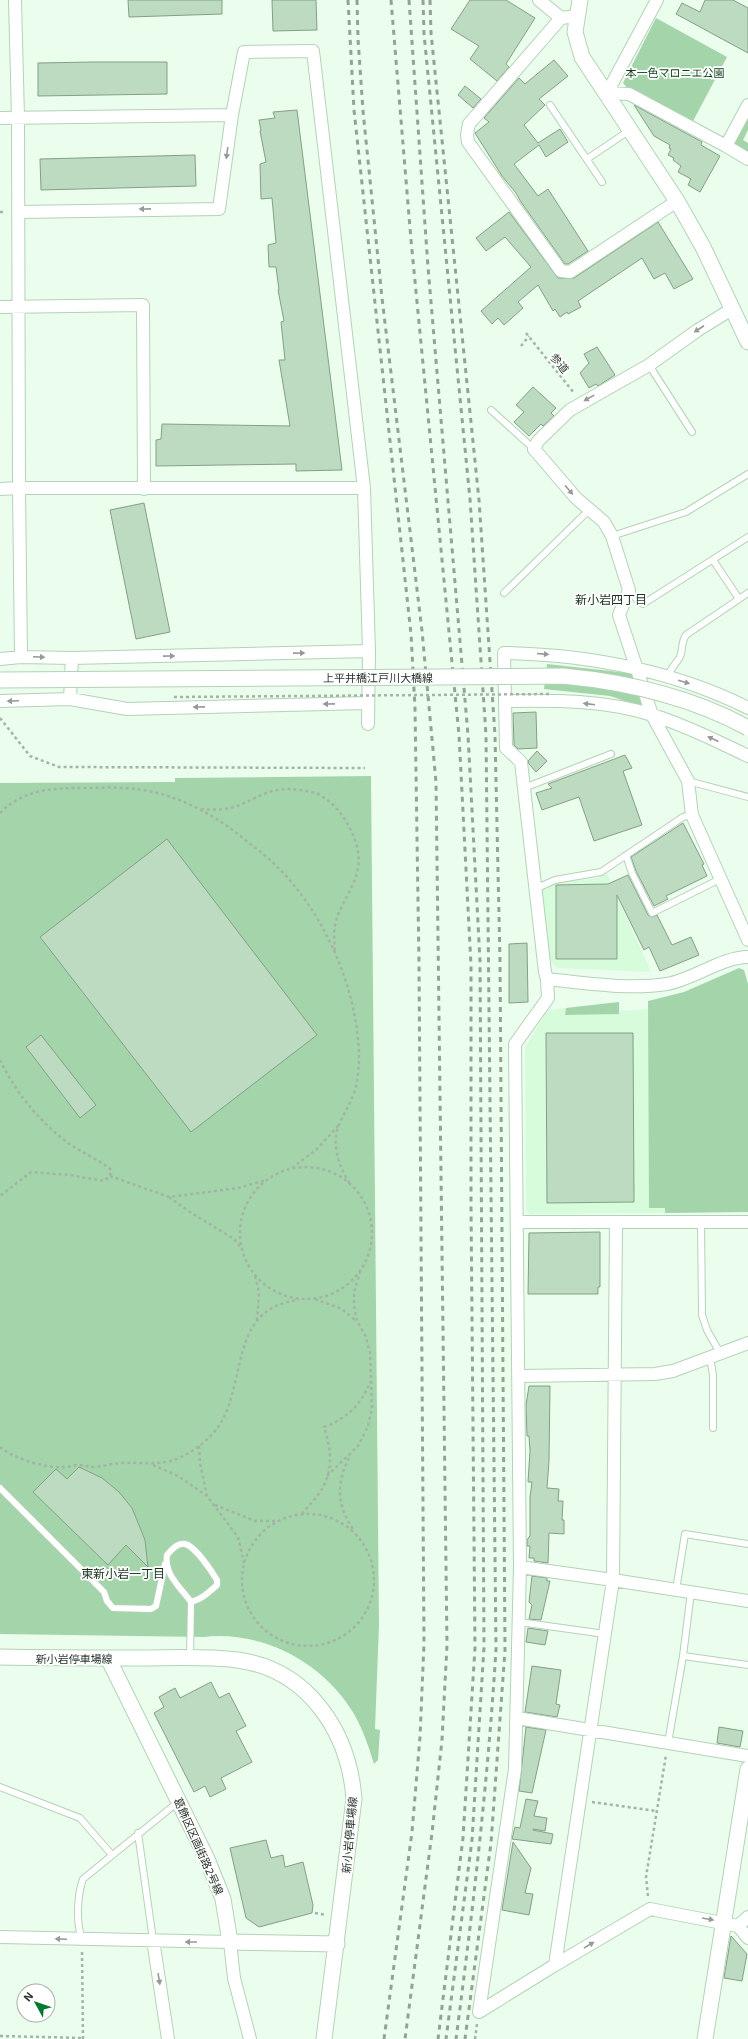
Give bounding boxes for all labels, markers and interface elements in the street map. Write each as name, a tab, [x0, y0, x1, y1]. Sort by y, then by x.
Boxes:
park label: 本一色マロニエ公園	[626, 66, 725, 79]
one-way arrow	[224, 147, 230, 159]
one-way arrow	[139, 206, 151, 213]
one-way arrow	[694, 325, 704, 333]
street label: 参道	[548, 350, 572, 376]
one-way arrow	[583, 395, 595, 402]
one-way arrow	[564, 485, 573, 495]
district label: 新小岩四丁目	[575, 592, 647, 606]
one-way arrow	[293, 650, 306, 656]
one-way arrow	[537, 651, 549, 658]
one-way arrow	[163, 653, 176, 659]
one-way arrow	[33, 654, 46, 660]
street label: 上平井橋江戸川大橋線	[323, 671, 433, 684]
one-way arrow	[678, 679, 691, 685]
one-way arrow	[6, 698, 19, 704]
one-way arrow	[583, 700, 595, 707]
one-way arrow	[322, 701, 335, 707]
one-way arrow	[192, 704, 205, 710]
one-way arrow	[707, 736, 719, 742]
district label: 東新小岩一丁目	[81, 1566, 165, 1580]
street label: 新小岩停車場線	[36, 1652, 113, 1665]
street label: 葛飾区区画街路2号線	[172, 1795, 226, 1897]
street label: 新小岩停車場線	[339, 1796, 359, 1874]
one-way arrow	[702, 1917, 714, 1923]
one-way arrow	[54, 1936, 67, 1942]
one-way arrow	[185, 1938, 197, 1945]
one-way arrow	[583, 1942, 594, 1949]
one-way arrow	[156, 1973, 162, 1985]
north arrow	[16, 1983, 56, 2023]
text: N	[20, 1989, 36, 2003]

